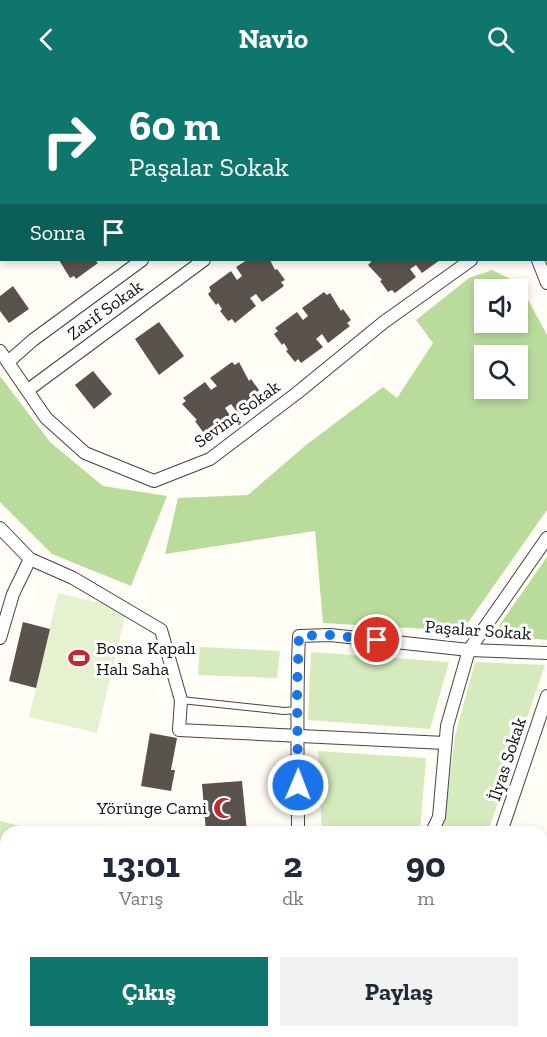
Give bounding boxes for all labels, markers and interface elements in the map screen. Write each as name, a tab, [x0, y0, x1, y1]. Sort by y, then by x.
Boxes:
icon: back	[30, 23, 63, 56]
text: Navio	[239, 23, 308, 55]
icon: search	[484, 23, 517, 56]
text: 60 m	[129, 100, 220, 151]
icon: right	[30, 102, 108, 180]
text: Paşalar Sokak	[129, 151, 289, 183]
icon: arrive	[97, 216, 130, 249]
text: Sonra	[30, 219, 85, 246]
street label: Zarif Sokak	[63, 275, 147, 345]
map controls	[474, 279, 528, 399]
button: sound	[474, 279, 528, 333]
button: search	[474, 345, 528, 399]
street label: Sevinç Sokak	[190, 375, 285, 453]
pin	[351, 614, 402, 665]
street label: Paşalar Sokak	[424, 615, 533, 645]
icon: arrive	[360, 623, 393, 656]
place label: Bosna Kapalı Halı Saha	[96, 637, 196, 680]
sports icon: Bosna Kapalı Halı Saha	[67, 646, 91, 670]
street label: İlyas Sokak	[483, 714, 531, 804]
position arrow	[266, 753, 330, 817]
mosque icon: Yörünge Cami	[212, 796, 236, 820]
place label: Yörünge Cami	[96, 797, 207, 819]
text: 13:01	[102, 843, 180, 886]
text: 2	[283, 843, 303, 886]
text: 90	[406, 843, 446, 886]
text: Varış	[119, 886, 163, 910]
text: dk	[282, 886, 304, 910]
text: m	[417, 886, 434, 910]
button: Çıkış	[30, 957, 268, 1026]
button: Paylaş	[280, 957, 518, 1026]

